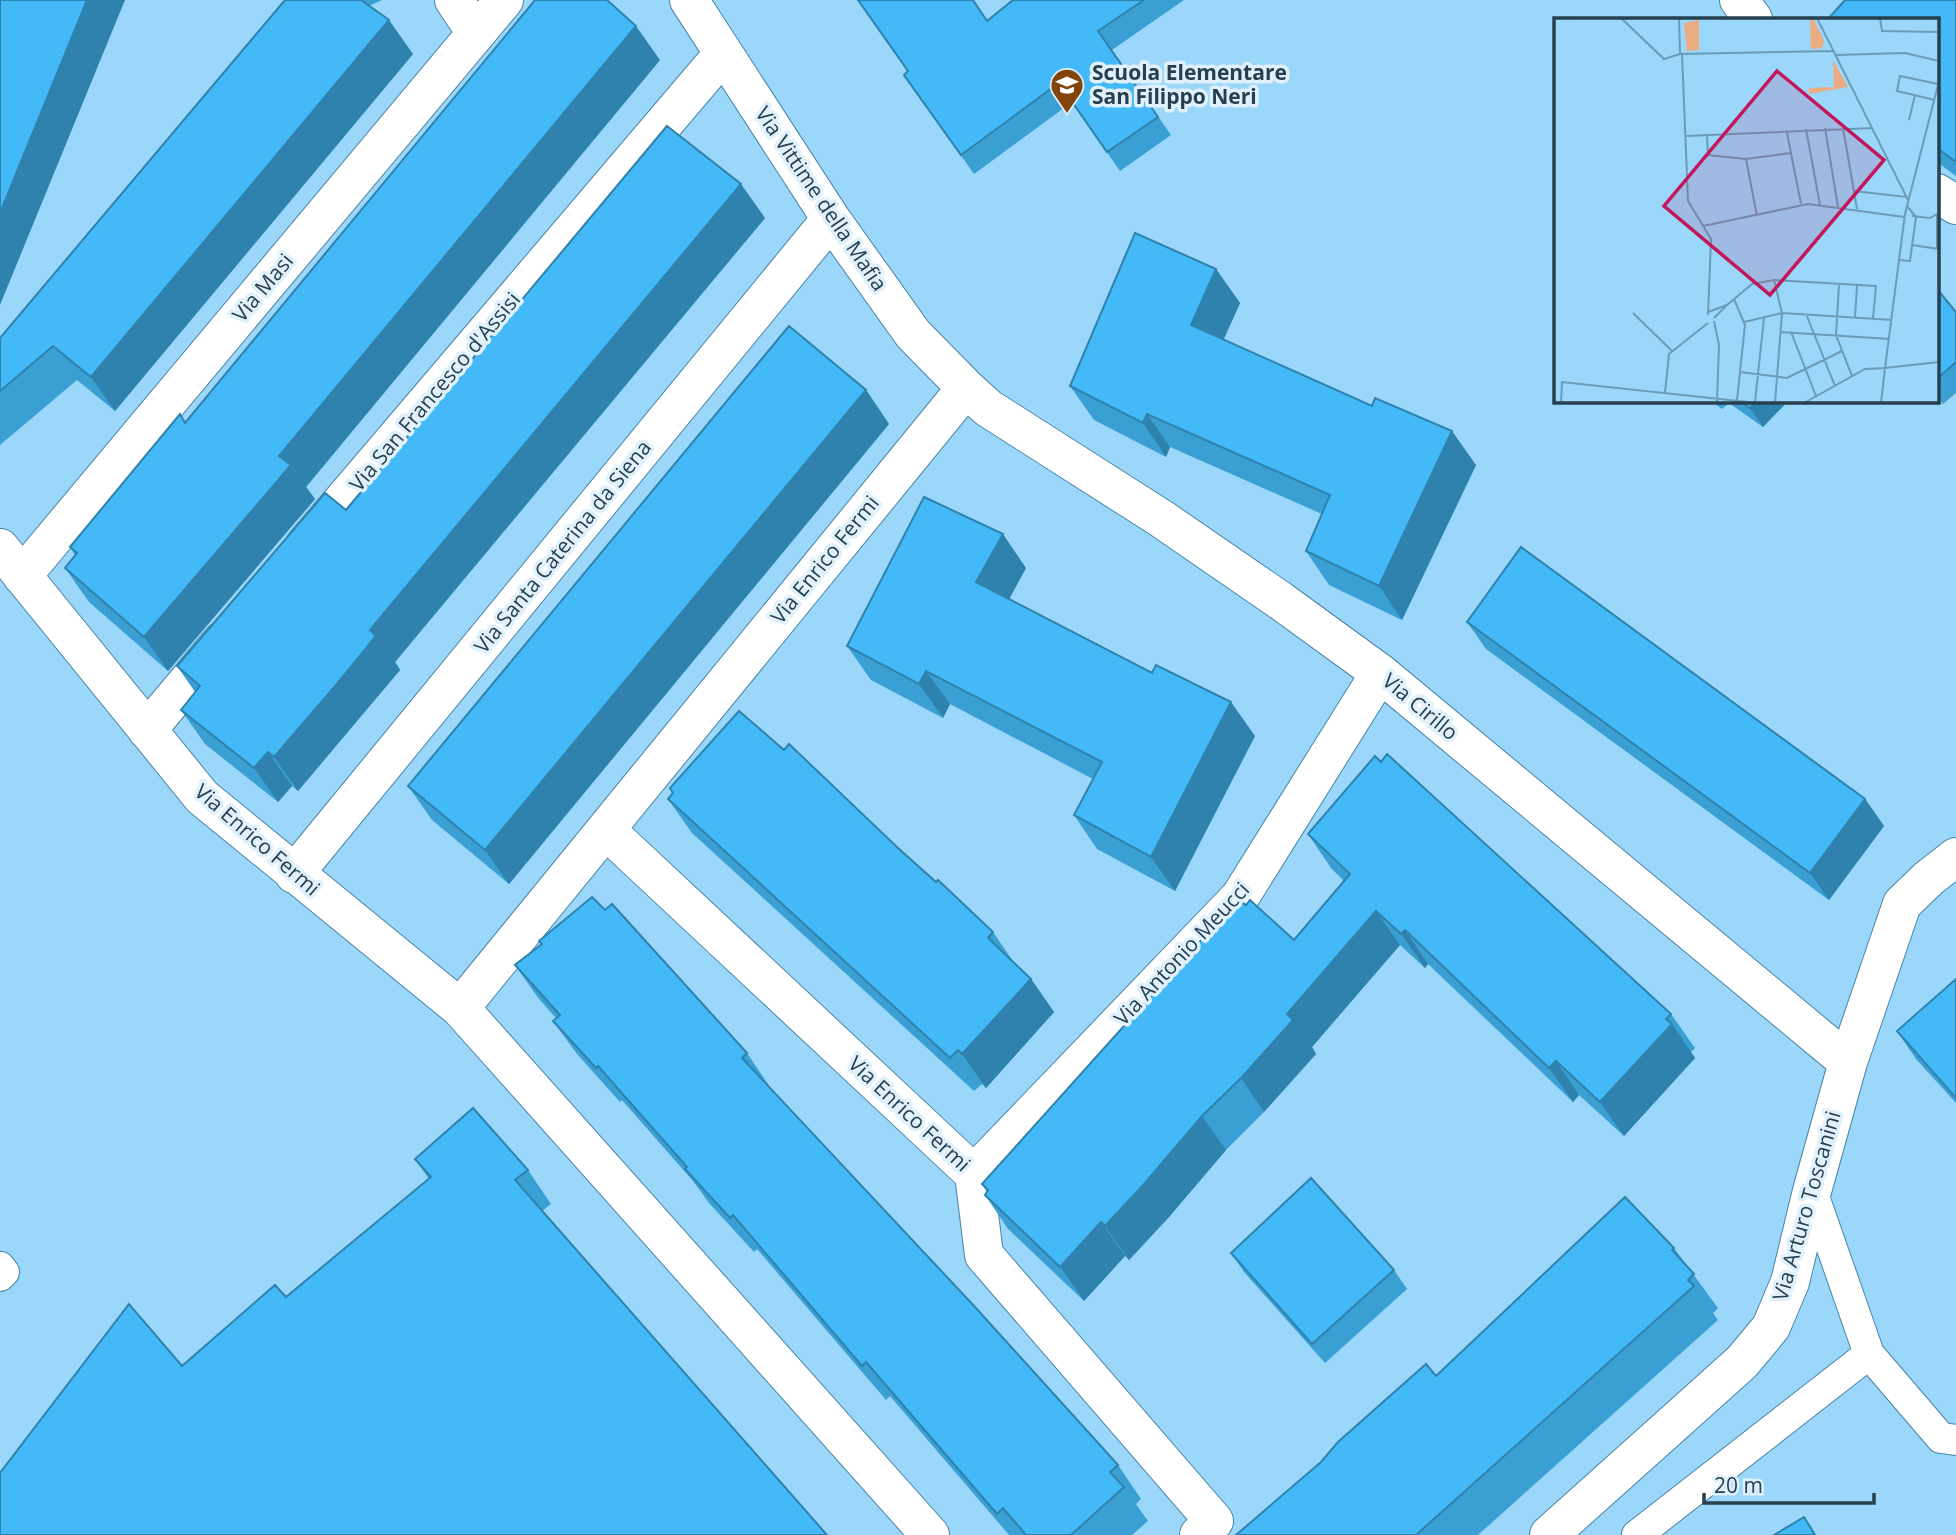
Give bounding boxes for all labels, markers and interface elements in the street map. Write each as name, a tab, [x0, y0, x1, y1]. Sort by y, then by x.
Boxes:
inset map	[1554, 18, 1938, 402]
place label: Scuola Elementare San Filippo Neri	[1092, 58, 1287, 110]
school or university icon: Scuola Elementare San Filippo Neri	[1048, 66, 1086, 115]
street label: Via Vittime della Mafia	[750, 101, 894, 296]
street label: Via Masi	[226, 247, 299, 327]
street label: Via San Francesco d'Assisi	[343, 286, 526, 497]
street label: Via Santa Caterina da Siena	[467, 434, 657, 659]
street label: Via Enrico Fermi	[764, 489, 885, 629]
street label: Via Cirillo	[1377, 666, 1464, 746]
street label: Via Enrico Fermi	[189, 777, 326, 901]
street label: Via Antonio Meucci	[1107, 876, 1255, 1031]
street label: Via Enrico Fermi	[843, 1049, 977, 1177]
street label: Via Arturo Toscanini	[1766, 1108, 1847, 1304]
scale bar	[1704, 1462, 1874, 1506]
text: 20 m	[1714, 1471, 1763, 1499]

